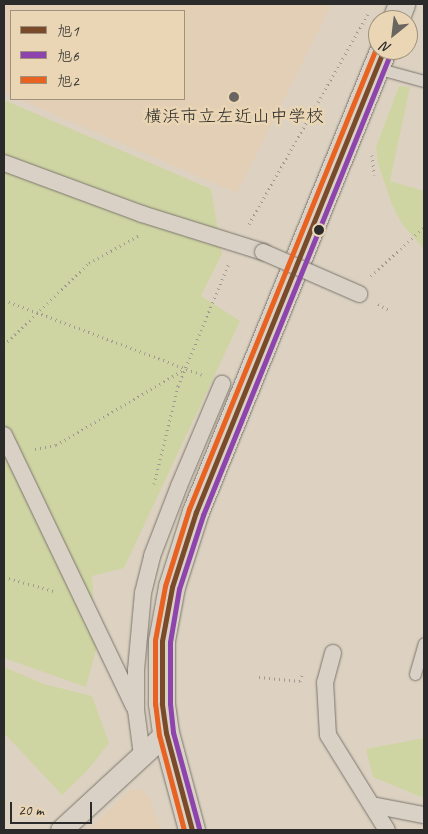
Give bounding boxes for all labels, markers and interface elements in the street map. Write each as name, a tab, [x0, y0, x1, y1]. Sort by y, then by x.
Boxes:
legend	[10, 10, 185, 100]
north arrow	[368, 10, 418, 60]
text: 旭1	[57, 22, 79, 41]
text: N	[378, 38, 394, 57]
text: 旭6	[57, 47, 79, 66]
text: 旭2	[57, 72, 79, 91]
marker: 横浜市立左近山中学校	[228, 91, 240, 103]
place label: 横浜市立左近山中学校	[144, 105, 324, 127]
unlabelled marker	[314, 225, 324, 235]
scale bar	[12, 792, 95, 824]
text: 20 m	[18, 801, 44, 820]

